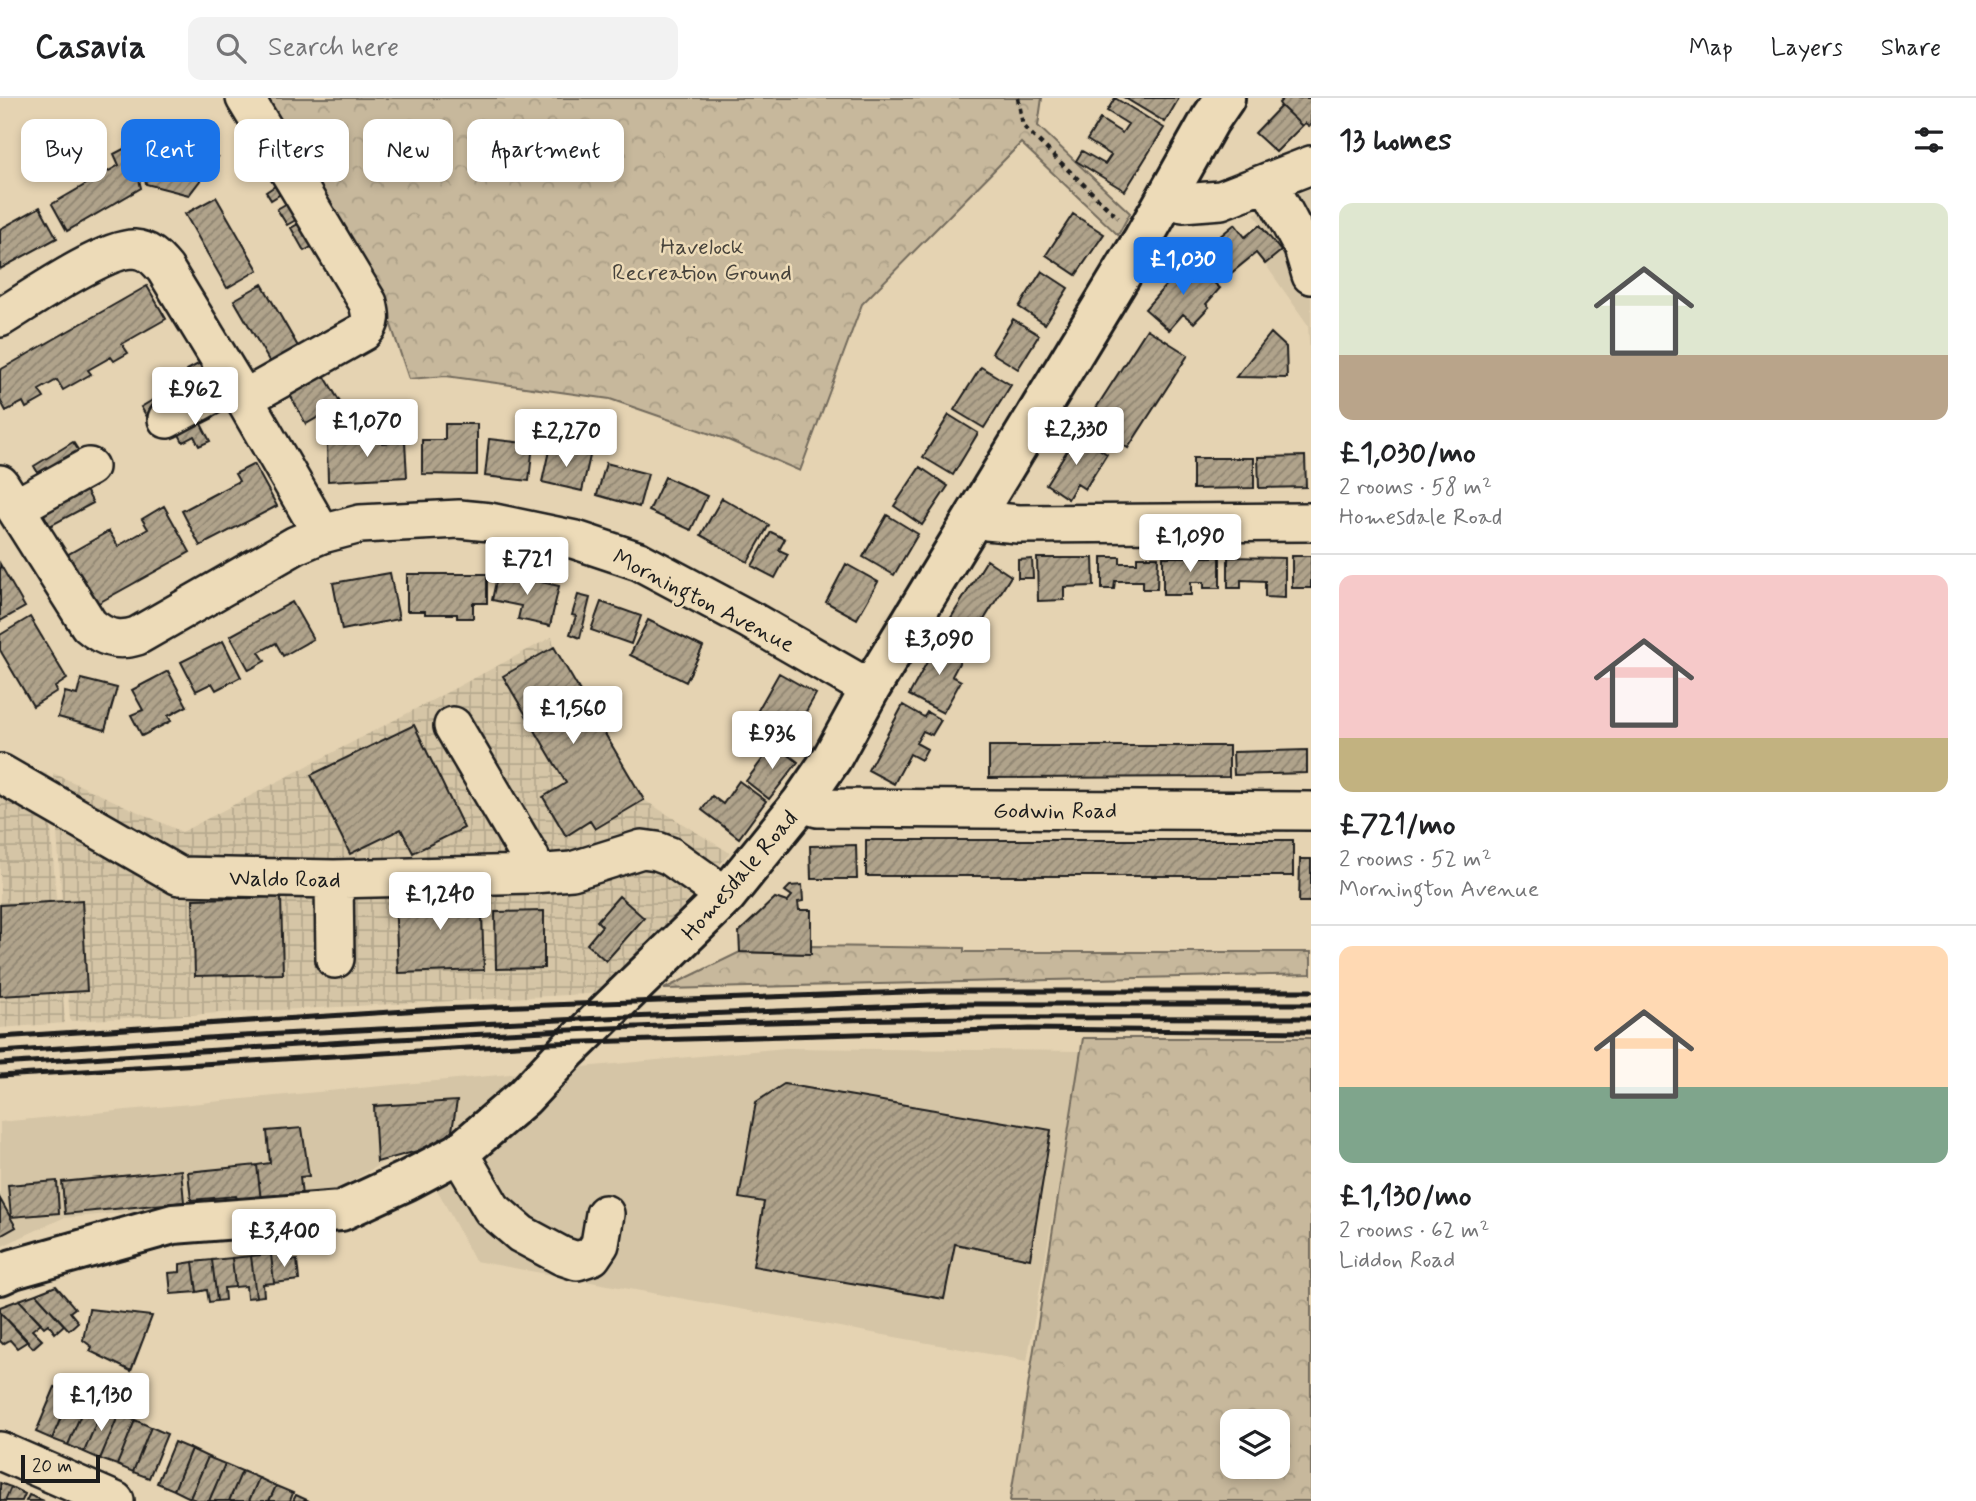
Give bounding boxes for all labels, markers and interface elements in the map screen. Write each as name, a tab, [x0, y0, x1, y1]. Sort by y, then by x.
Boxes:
search box	[188, 17, 678, 80]
text: Casavia	[35, 26, 146, 70]
icon: search	[212, 29, 250, 67]
text: Search here	[268, 31, 399, 65]
text: Map	[1689, 33, 1733, 64]
text: Layers	[1771, 33, 1843, 64]
text: Share	[1881, 33, 1941, 64]
chip: Buy	[21, 119, 107, 182]
chip: Rent	[121, 119, 220, 182]
chip: Filters	[234, 119, 349, 182]
chip: New	[363, 119, 453, 182]
chip: Apartment	[467, 119, 624, 182]
text: 13 homes	[1339, 121, 1452, 160]
icon: filters	[1910, 121, 1948, 159]
park label: Havelock Recreation Ground	[612, 233, 792, 289]
pin: £1,030	[1126, 238, 1240, 297]
text: £1,030	[1150, 245, 1216, 275]
icon: home	[1581, 248, 1707, 374]
pin: £962	[154, 368, 236, 427]
text: £962	[168, 375, 222, 405]
pin: £1,070	[310, 400, 424, 459]
text: £1,070	[332, 407, 402, 437]
pin: £2,330	[1019, 408, 1133, 467]
pin: £2,270	[509, 410, 623, 469]
text: £2,330	[1044, 415, 1108, 445]
text: £2,270	[531, 417, 601, 447]
text: £1,030/mo	[1339, 434, 1476, 473]
text: 2 rooms · 58 m²	[1339, 473, 1492, 503]
text: Homesdale Road	[1339, 503, 1502, 533]
pin: £1,090	[1133, 514, 1247, 574]
text: £1,090	[1155, 522, 1225, 552]
pin: £721	[486, 538, 568, 597]
street label: Mornington Avenue	[606, 543, 799, 662]
text: £721	[501, 545, 553, 575]
pin: £3,090	[882, 618, 996, 677]
icon: home	[1581, 620, 1707, 746]
text: £3,090	[904, 625, 974, 655]
pin: £1,560	[516, 686, 630, 746]
text: £1,560	[539, 694, 607, 724]
pin: £936	[731, 712, 813, 771]
text: £936	[748, 719, 796, 749]
street label: Godwin Road	[993, 797, 1117, 827]
street label: Homesdale Road	[676, 805, 805, 948]
text: £721/mo	[1339, 806, 1456, 845]
text: 2 rooms · 52 m²	[1339, 845, 1492, 875]
street label: Waldo Road	[229, 864, 341, 896]
pin: £1,240	[383, 872, 497, 932]
text: Mornington Avenue	[1339, 875, 1539, 905]
text: £1,240	[405, 880, 475, 910]
icon: home	[1581, 991, 1707, 1117]
text: £1,130/mo	[1339, 1177, 1472, 1216]
pin: £3,400	[227, 1210, 341, 1269]
text: 2 rooms · 62 m²	[1339, 1216, 1490, 1246]
text: £3,400	[248, 1217, 320, 1247]
text: Liddon Road	[1339, 1246, 1455, 1276]
pin: £1,130	[44, 1374, 158, 1433]
text: £1,130	[69, 1381, 133, 1411]
map controls	[1220, 1409, 1290, 1479]
button: layers	[1220, 1409, 1290, 1479]
scale bar	[21, 1452, 100, 1484]
text: 20 m	[32, 1454, 72, 1479]

